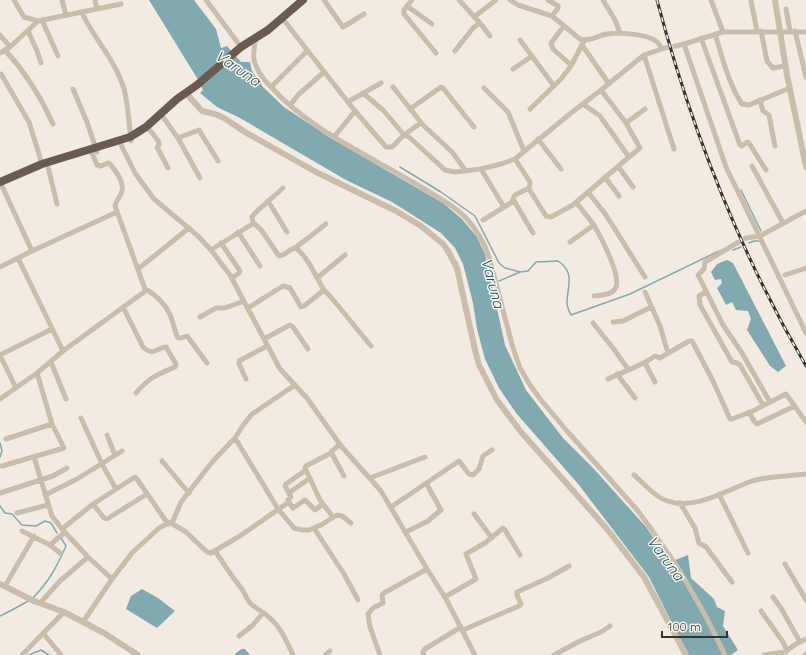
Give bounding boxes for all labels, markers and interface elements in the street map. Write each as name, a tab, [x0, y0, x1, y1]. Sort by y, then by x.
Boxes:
water label: Varuna	[212, 46, 265, 91]
water label: Varuna	[477, 256, 509, 311]
water label: Varuna	[643, 532, 689, 585]
scale bar	[662, 613, 727, 639]
text: 100 m	[668, 619, 701, 634]

